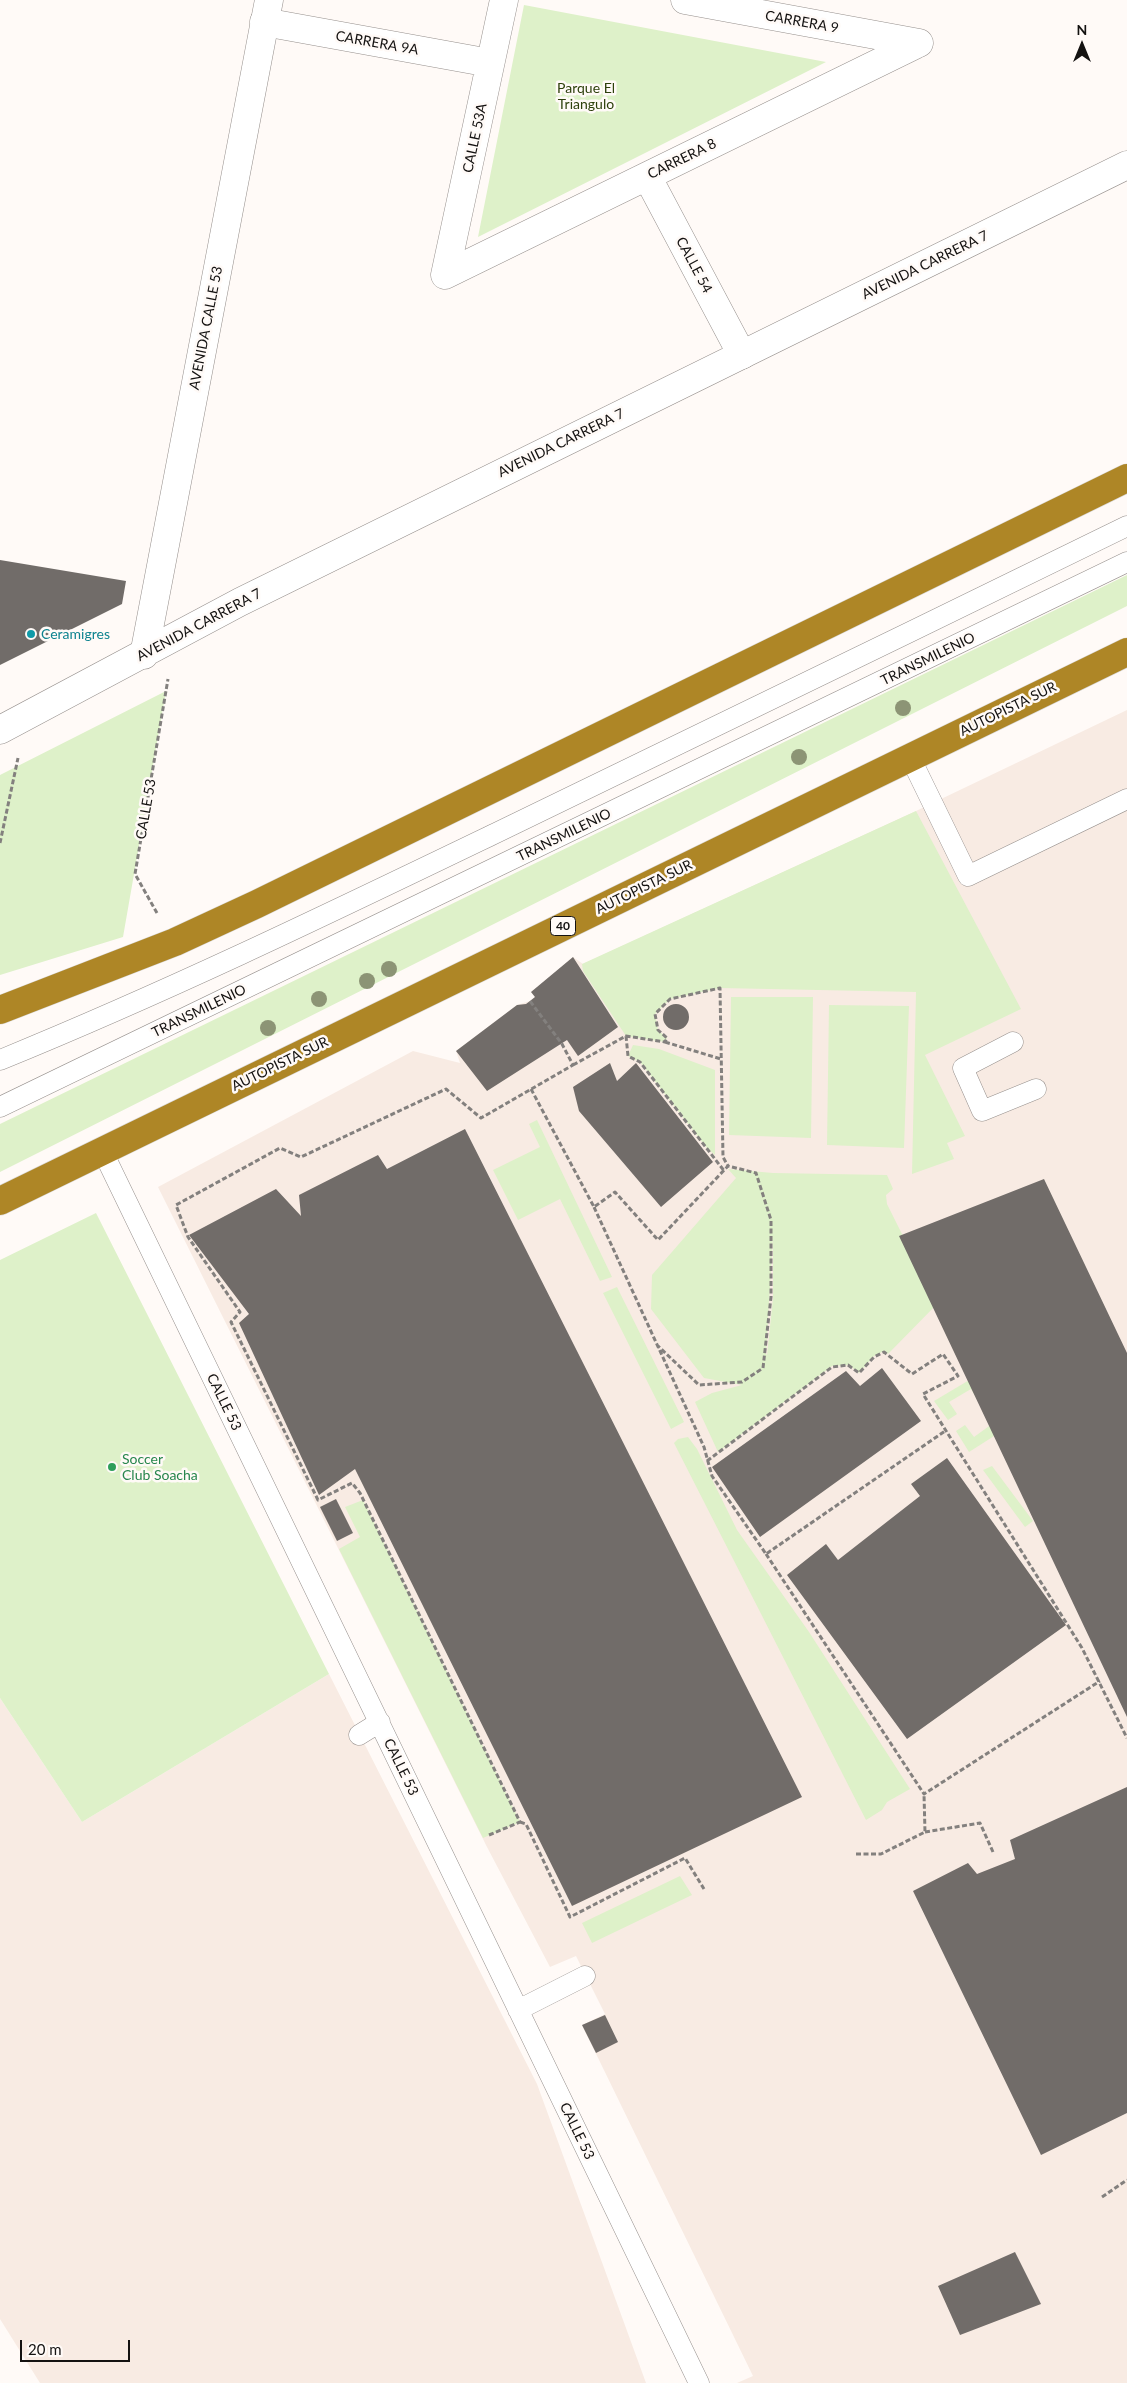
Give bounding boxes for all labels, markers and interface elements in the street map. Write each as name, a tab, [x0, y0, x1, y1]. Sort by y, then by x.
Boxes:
street label: CARRERA 9	[764, 7, 840, 37]
north arrow	[1057, 20, 1107, 70]
text: N	[1077, 21, 1087, 38]
street label: CARRERA 9A	[334, 27, 420, 59]
park label: Parque El Triangulo	[557, 80, 615, 112]
street label: CALLE 53A	[459, 102, 491, 174]
street label: CARRERA 8	[645, 135, 719, 183]
street label: AVENIDA CARRERA 7	[859, 227, 991, 303]
street label: CALLE 54	[672, 234, 716, 296]
street label: AVENIDA CALLE 53	[186, 265, 226, 391]
street label: AVENIDA CARRERA 7	[495, 405, 627, 481]
street label: AVENIDA CARRERA 7	[134, 585, 264, 665]
place label: Ceramigres	[41, 626, 110, 642]
marker: Ceramigres	[25, 628, 37, 640]
street label: TRANSMILENIO	[878, 629, 978, 689]
street label: AUTOPISTA SUR	[957, 678, 1059, 740]
street label: CALLE 53	[132, 777, 160, 841]
street label: TRANSMILENIO	[514, 805, 614, 865]
street label: AUTOPISTA SUR	[593, 856, 695, 918]
road number: 40	[550, 916, 576, 936]
street label: TRANSMILENIO	[149, 981, 249, 1041]
street label: AUTOPISTA SUR	[229, 1033, 331, 1095]
street label: CALLE 53	[203, 1371, 245, 1433]
place label: Soccer Club Soacha	[122, 1451, 198, 1484]
marker: Soccer Club Soacha	[106, 1461, 118, 1473]
street label: CALLE 53	[380, 1736, 422, 1798]
street label: CALLE 53	[556, 2100, 598, 2162]
scale bar	[22, 2330, 132, 2362]
text: 20 m	[28, 2340, 62, 2358]

